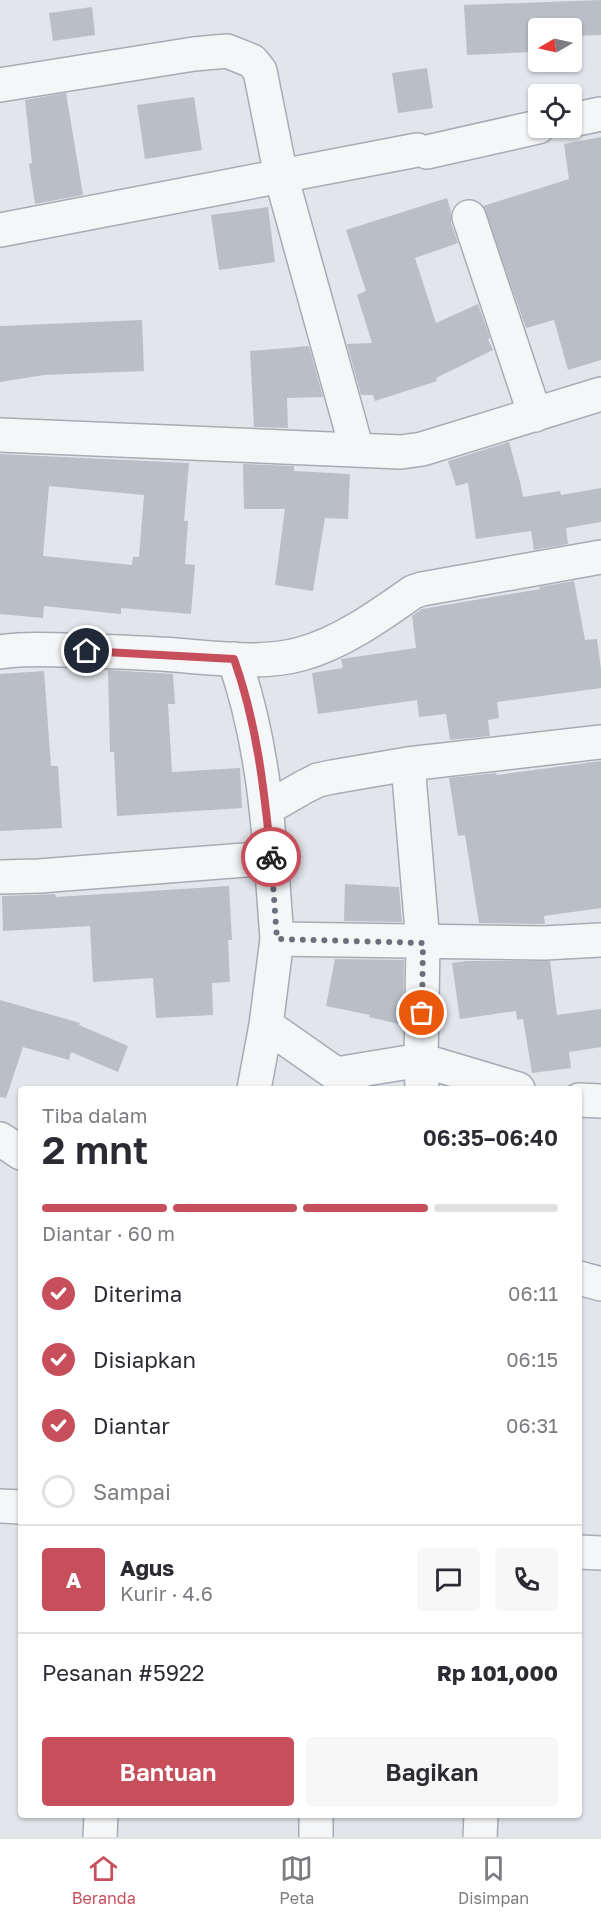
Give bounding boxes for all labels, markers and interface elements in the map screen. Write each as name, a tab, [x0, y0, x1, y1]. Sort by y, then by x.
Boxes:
north arrow	[528, 18, 582, 72]
map controls	[528, 18, 582, 138]
button: locate	[528, 84, 582, 138]
pin	[61, 625, 112, 676]
icon: home	[70, 634, 103, 667]
courier	[241, 827, 301, 887]
icon: bike	[255, 841, 288, 874]
pin	[396, 987, 447, 1038]
icon: bag	[405, 996, 438, 1029]
text: Tiba dalam	[42, 1103, 147, 1127]
text: 06:35–06:40	[423, 1124, 558, 1151]
text: 2 mnt	[42, 1126, 148, 1173]
text: Diantar · 60 m	[42, 1221, 175, 1245]
icon: check	[42, 1277, 75, 1310]
text: Diterima	[93, 1280, 182, 1307]
text: 06:11	[508, 1281, 558, 1305]
icon: check	[42, 1343, 75, 1376]
text: Disiapkan	[93, 1346, 196, 1373]
text: 06:15	[506, 1347, 558, 1371]
icon: check	[42, 1409, 75, 1442]
text: Diantar	[93, 1412, 170, 1439]
text: 06:31	[506, 1413, 558, 1437]
text: Sampai	[93, 1478, 171, 1505]
button: chat	[417, 1548, 480, 1611]
button: phone	[495, 1548, 558, 1611]
text: Agus	[120, 1554, 174, 1581]
text: A	[66, 1566, 81, 1593]
text: Kurir · 4.6	[120, 1581, 213, 1605]
text: Pesanan #5922	[42, 1659, 205, 1686]
text: Rp 101,000	[437, 1659, 558, 1686]
button: Bantuan	[42, 1737, 294, 1806]
button: Bagikan	[306, 1737, 558, 1806]
tab: Beranda	[72, 1852, 136, 1908]
tab: Peta	[279, 1852, 314, 1908]
tab: Disimpan	[458, 1852, 529, 1908]

